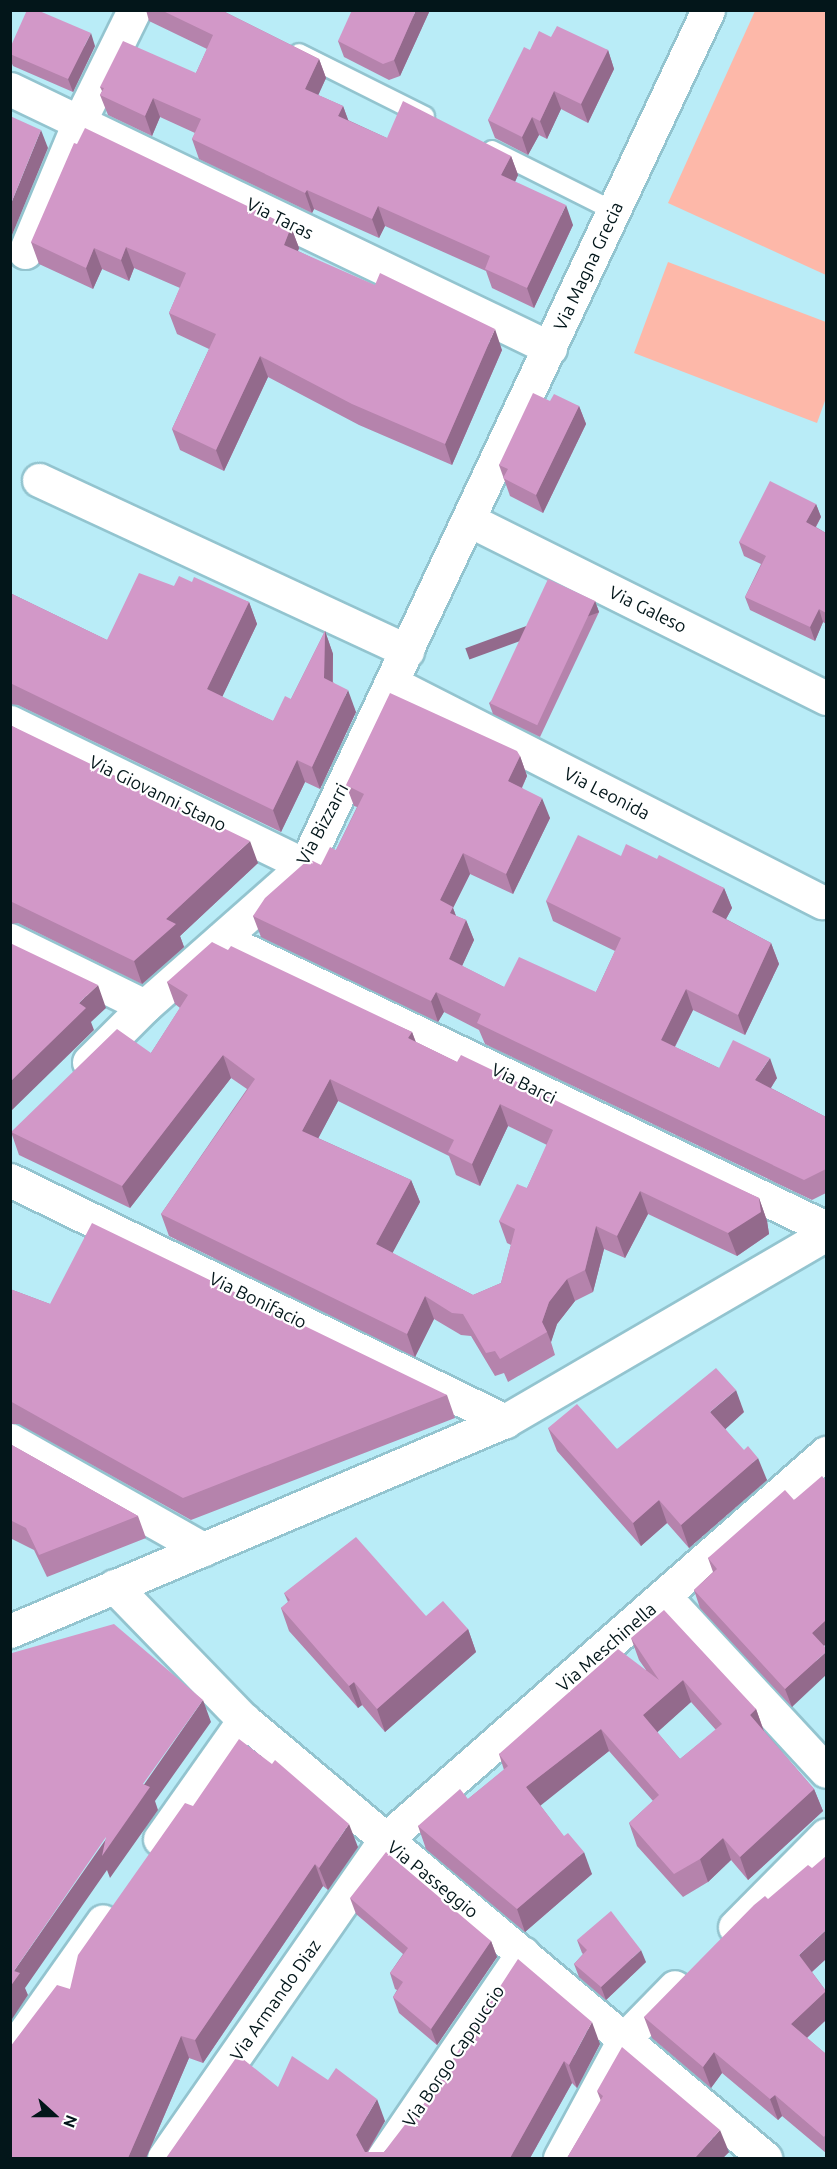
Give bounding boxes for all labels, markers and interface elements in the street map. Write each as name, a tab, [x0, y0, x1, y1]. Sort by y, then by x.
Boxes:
street label: Via Taras	[243, 192, 317, 244]
street label: Via Magna Grecia	[549, 198, 627, 334]
street label: Via Galeso	[606, 581, 690, 637]
street label: Via Giovanni Stano	[86, 750, 230, 836]
street label: Via Leonida	[560, 762, 654, 824]
street label: Via Bizzarri	[291, 779, 353, 869]
street label: Via Barci	[488, 1058, 560, 1108]
street label: Via Bonifacio	[206, 1267, 310, 1333]
street label: Via Meschinella	[552, 1598, 660, 1696]
street label: Via Passeggio	[383, 1836, 483, 1922]
street label: Via Armando Diaz	[225, 1935, 325, 2065]
street label: Via Borgo Cappuccio	[397, 1981, 509, 2131]
north arrow	[24, 2085, 84, 2145]
text: N	[60, 2113, 81, 2130]

